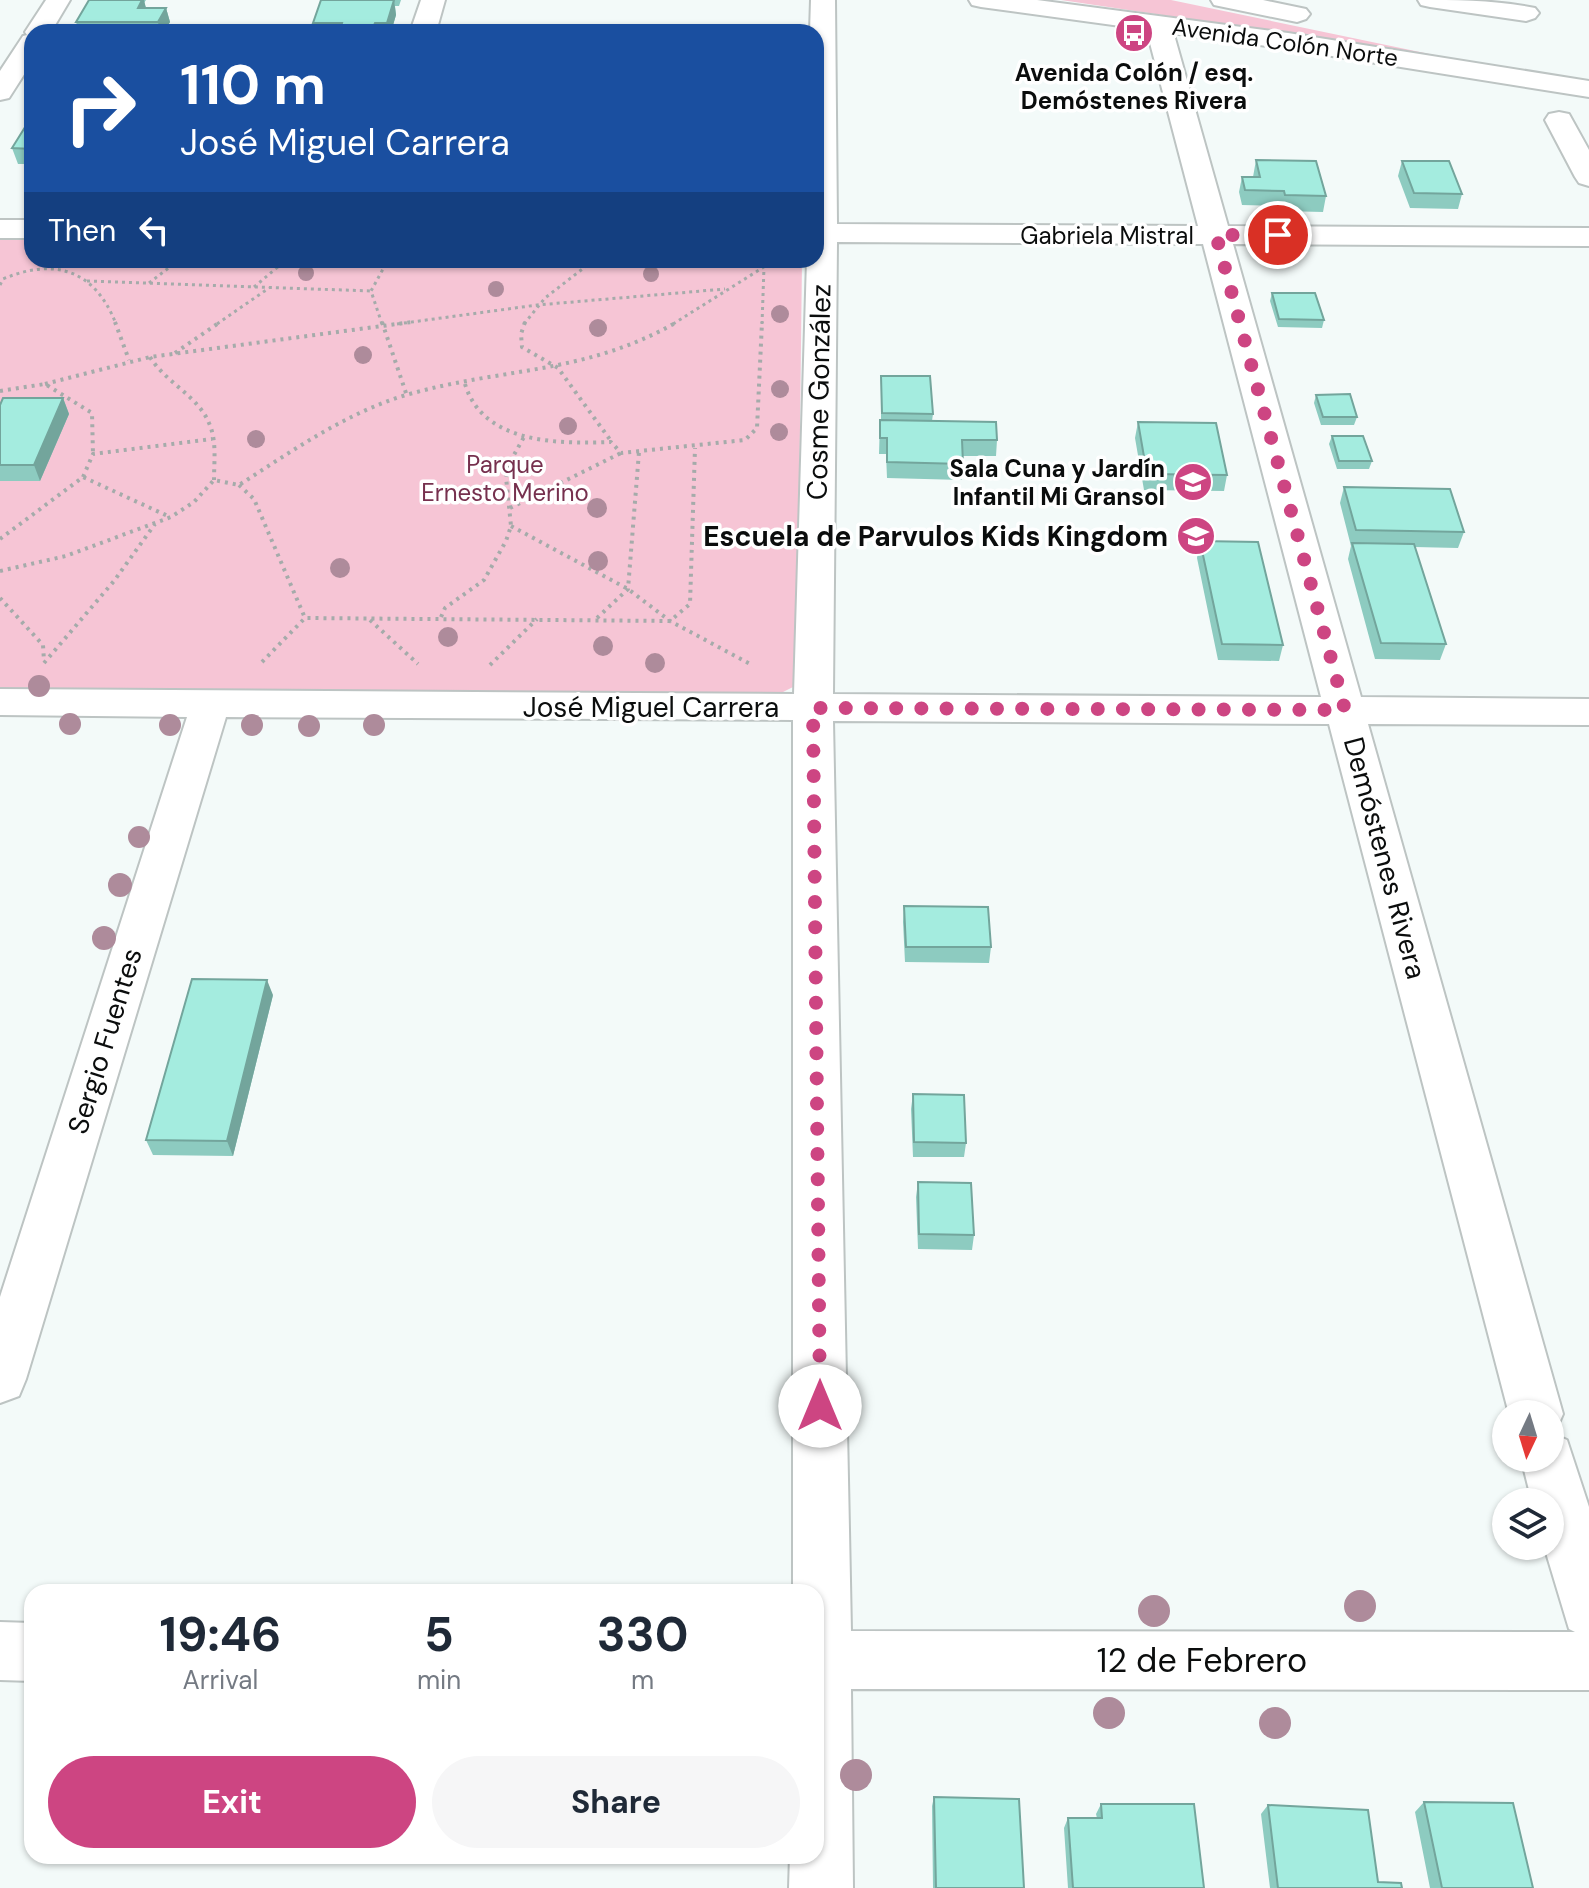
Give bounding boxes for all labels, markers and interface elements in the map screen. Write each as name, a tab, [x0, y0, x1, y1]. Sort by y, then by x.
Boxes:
street label: Avenida Colón Norte	[1170, 11, 1400, 73]
bus stop icon: Avenida Colón / esq. Demóstenes Rivera	[1113, 12, 1155, 54]
text: 110 m	[180, 48, 326, 121]
icon: right	[48, 56, 152, 160]
place label: Avenida Colón / esq. Demóstenes Rivera	[1015, 57, 1253, 116]
text: José Miguel Carrera	[180, 119, 510, 166]
pin	[1244, 201, 1312, 269]
icon: left	[132, 208, 176, 252]
text: Then	[48, 211, 116, 250]
icon: arrive	[1256, 213, 1300, 257]
street label: Gabriela Mistral	[1020, 220, 1194, 251]
street label: Cosme González	[799, 284, 839, 500]
park label: Parque Ernesto Merino	[421, 449, 589, 508]
place label: Sala Cuna y Jardín Infantil Mi Gransol	[950, 453, 1165, 512]
school or university icon: Sala Cuna y Jardín Infantil Mi Gransol	[1172, 461, 1214, 503]
school or university icon: Escuela de Parvulos Kids Kingdom	[1175, 515, 1217, 557]
place label: Escuela de Parvulos Kids Kingdom	[703, 518, 1168, 555]
street label: José Miguel Carrera	[523, 689, 779, 726]
street label: Demóstenes Rivera	[1335, 733, 1435, 983]
street label: Sergio Fuentes	[59, 944, 151, 1138]
position arrow	[778, 1364, 862, 1448]
north arrow	[1492, 1400, 1564, 1472]
map controls	[1492, 1400, 1564, 1560]
button: layers	[1492, 1488, 1564, 1560]
text: 19:46	[160, 1603, 281, 1666]
text: 5	[424, 1603, 454, 1666]
text: 330	[597, 1603, 688, 1666]
street label: 12 de Febrero	[1097, 1638, 1307, 1683]
text: Arrival	[183, 1663, 258, 1697]
text: min	[417, 1663, 461, 1697]
text: m	[631, 1663, 654, 1697]
button: Exit	[48, 1756, 416, 1848]
button: Share	[432, 1756, 800, 1848]

